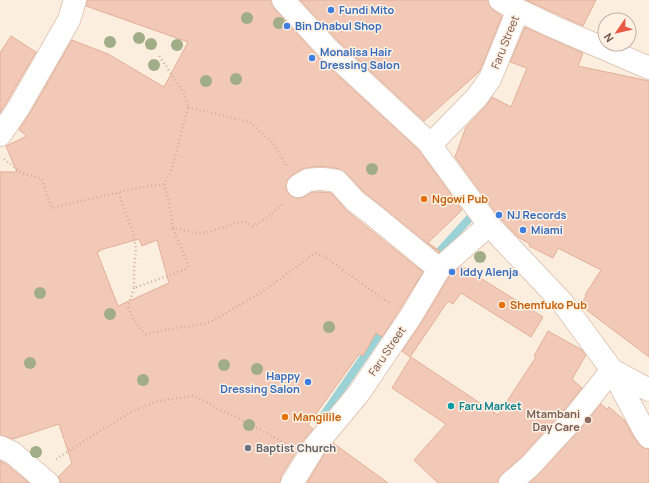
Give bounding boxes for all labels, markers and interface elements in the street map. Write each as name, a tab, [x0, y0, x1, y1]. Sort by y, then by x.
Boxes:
place label: Fundi Mito	[339, 2, 394, 17]
marker: Fundi Mito	[326, 5, 336, 15]
north arrow	[597, 12, 637, 52]
street label: Faru Street	[487, 13, 522, 71]
place label: Bin Dhabul Shop	[295, 18, 382, 33]
marker: Bin Dhabul Shop	[282, 21, 292, 31]
text: N	[600, 30, 617, 45]
place label: Monalisa Hair Dressing Salon	[320, 44, 400, 72]
marker: Monalisa Hair Dressing Salon	[307, 53, 317, 63]
place label: Ngowi Pub	[432, 191, 488, 206]
marker: Ngowi Pub	[419, 194, 429, 204]
place label: NJ Records	[507, 207, 567, 222]
marker: NJ Records	[494, 210, 504, 220]
place label: Miami	[531, 222, 563, 237]
marker: Miami	[518, 225, 528, 235]
place label: Iddy Alenja	[460, 264, 518, 279]
marker: Iddy Alenja	[447, 267, 457, 277]
place label: Shemfuko Pub	[510, 297, 587, 312]
marker: Shemfuko Pub	[497, 300, 507, 310]
street label: Faru Street	[365, 323, 409, 378]
place label: Happy Dressing Salon	[220, 368, 301, 396]
marker: Happy Dressing Salon	[303, 377, 313, 387]
place label: Faru Market	[459, 398, 522, 413]
marker: Faru Market	[446, 401, 456, 411]
place label: Mtambani Day Care	[527, 406, 580, 434]
place label: Mangilile	[293, 409, 342, 424]
marker: Mangilile	[280, 412, 290, 422]
marker: Mtambani Day Care	[583, 415, 593, 425]
place label: Baptist Church	[256, 440, 336, 455]
marker: Baptist Church	[243, 443, 253, 453]

